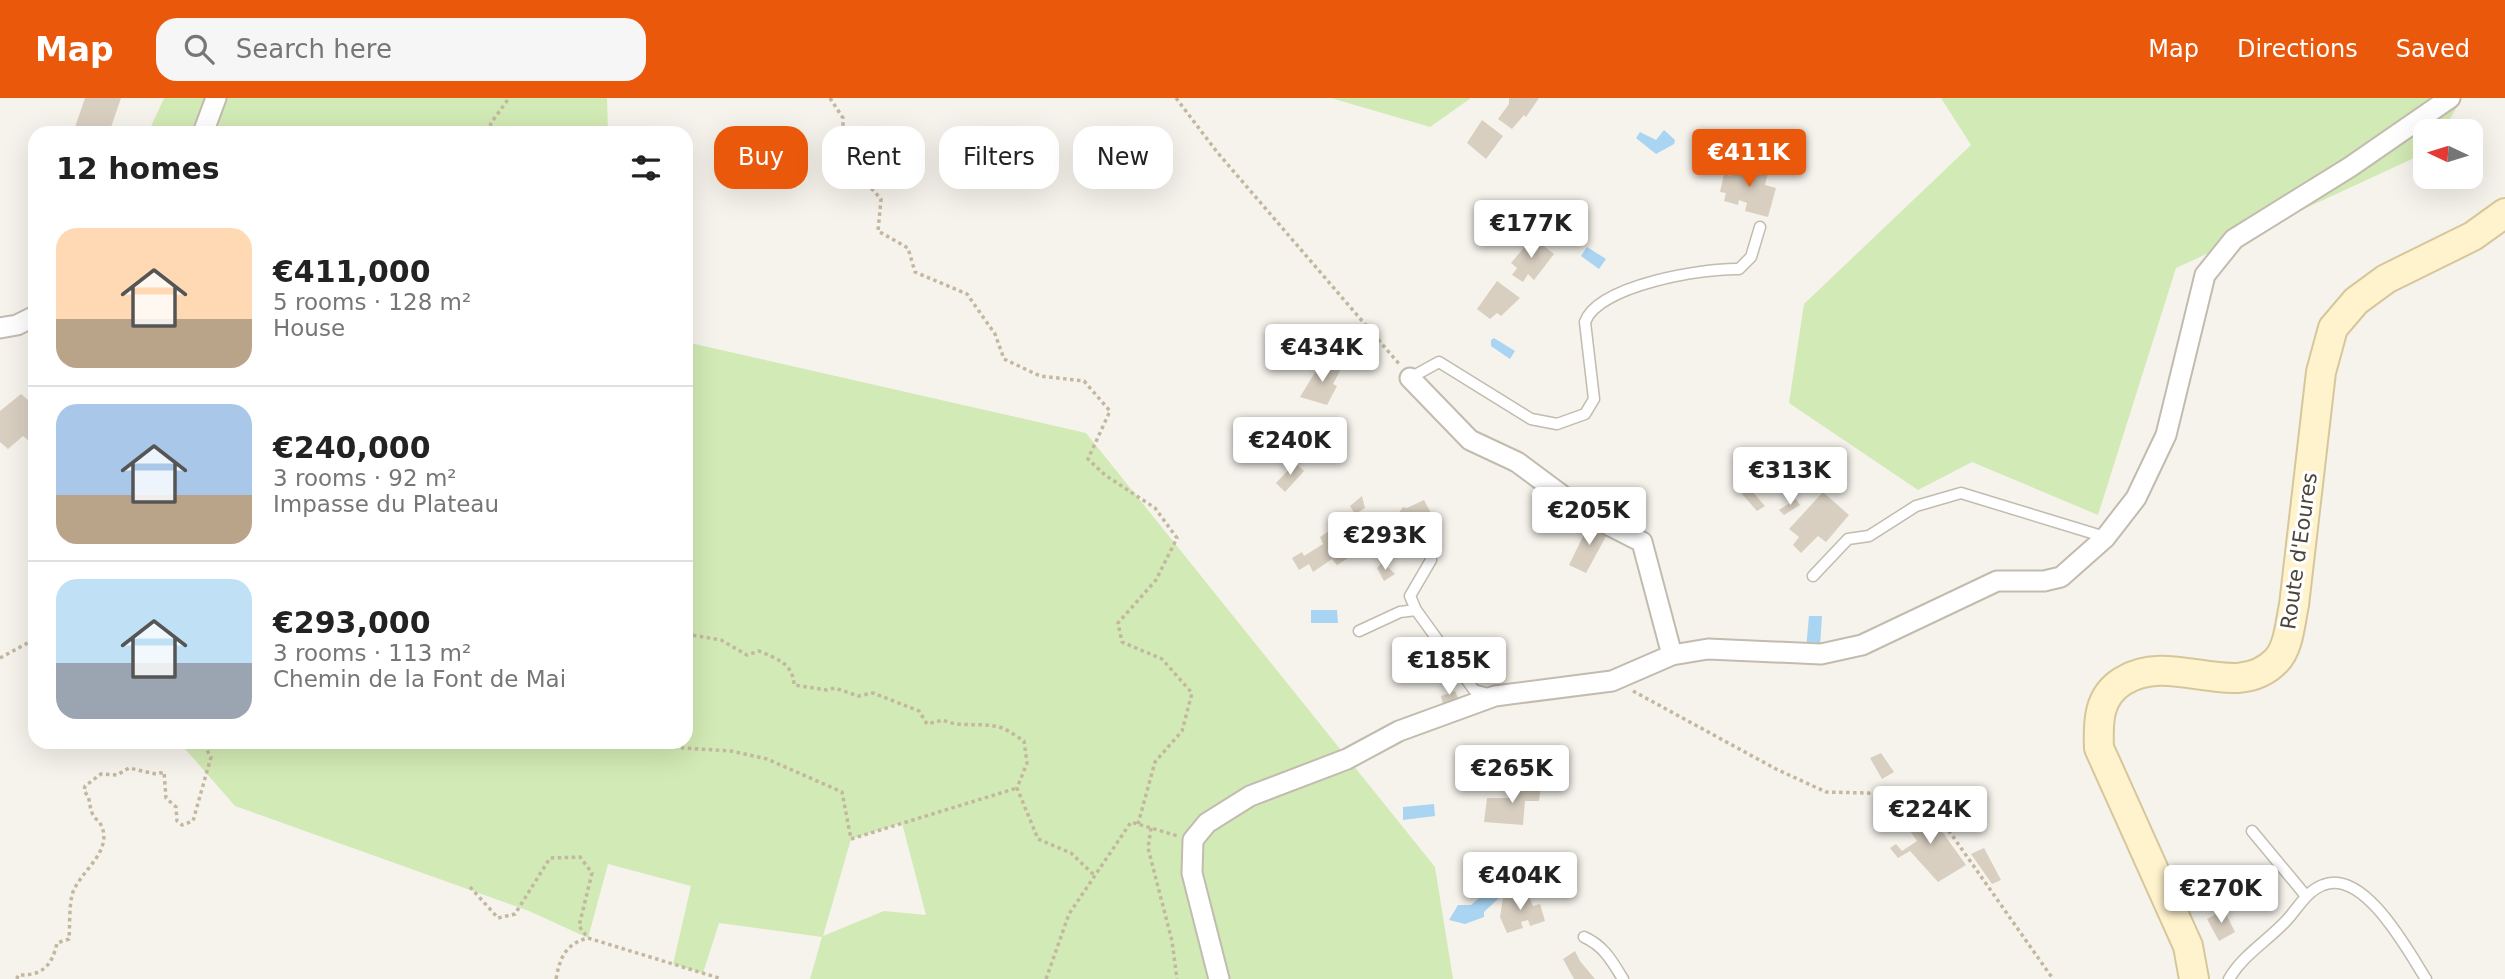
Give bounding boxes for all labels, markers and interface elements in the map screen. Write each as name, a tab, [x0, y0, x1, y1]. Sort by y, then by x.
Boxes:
search box	[156, 18, 646, 81]
text: Map	[35, 30, 114, 69]
icon: search	[180, 30, 218, 68]
text: Search here	[236, 34, 392, 64]
text: Map	[2148, 35, 2199, 63]
text: Directions	[2237, 35, 2358, 63]
text: Saved	[2396, 35, 2470, 63]
north arrow	[2413, 119, 2483, 189]
map controls	[2413, 119, 2483, 189]
chip: Buy	[714, 126, 808, 189]
chip: Rent	[822, 126, 925, 189]
chip: Filters	[939, 126, 1059, 189]
chip: New	[1073, 126, 1173, 189]
pin: €411K	[1700, 130, 1798, 189]
text: €411K	[1708, 139, 1790, 165]
icon: filters	[627, 149, 665, 187]
text: 12 homes	[56, 151, 220, 186]
pin: €177K	[1482, 200, 1580, 260]
text: €177K	[1490, 210, 1572, 236]
text: €411,000	[273, 254, 431, 289]
icon: home	[112, 256, 196, 340]
text: 5 rooms · 128 m²	[273, 289, 471, 315]
text: House	[273, 315, 345, 341]
pin: €434K	[1273, 324, 1371, 384]
text: €434K	[1281, 334, 1363, 360]
pin: €240K	[1241, 418, 1339, 477]
text: €240K	[1249, 427, 1331, 453]
text: €240,000	[273, 430, 431, 465]
icon: home	[112, 432, 196, 516]
pin: €313K	[1741, 448, 1839, 507]
text: €313K	[1749, 457, 1831, 483]
text: 3 rooms · 92 m²	[273, 465, 457, 491]
street label: Route d'Eoures	[2276, 471, 2322, 631]
pin: €205K	[1540, 488, 1638, 547]
text: Impasse du Plateau	[273, 491, 499, 517]
text: €205K	[1548, 497, 1630, 523]
pin: €293K	[1336, 512, 1434, 572]
text: €293K	[1344, 522, 1426, 548]
text: €293,000	[273, 605, 431, 640]
icon: home	[112, 607, 196, 691]
pin: €185K	[1400, 638, 1498, 697]
text: 3 rooms · 113 m²	[273, 640, 471, 666]
text: €185K	[1408, 647, 1490, 673]
text: Chemin de la Font de Mai	[273, 666, 566, 692]
pin: €265K	[1463, 746, 1561, 805]
text: €265K	[1471, 755, 1553, 781]
pin: €224K	[1881, 786, 1979, 846]
text: €224K	[1889, 796, 1971, 822]
pin: €404K	[1471, 852, 1569, 912]
text: €404K	[1479, 862, 1561, 888]
pin: €270K	[2172, 866, 2270, 925]
text: €270K	[2180, 875, 2262, 901]

